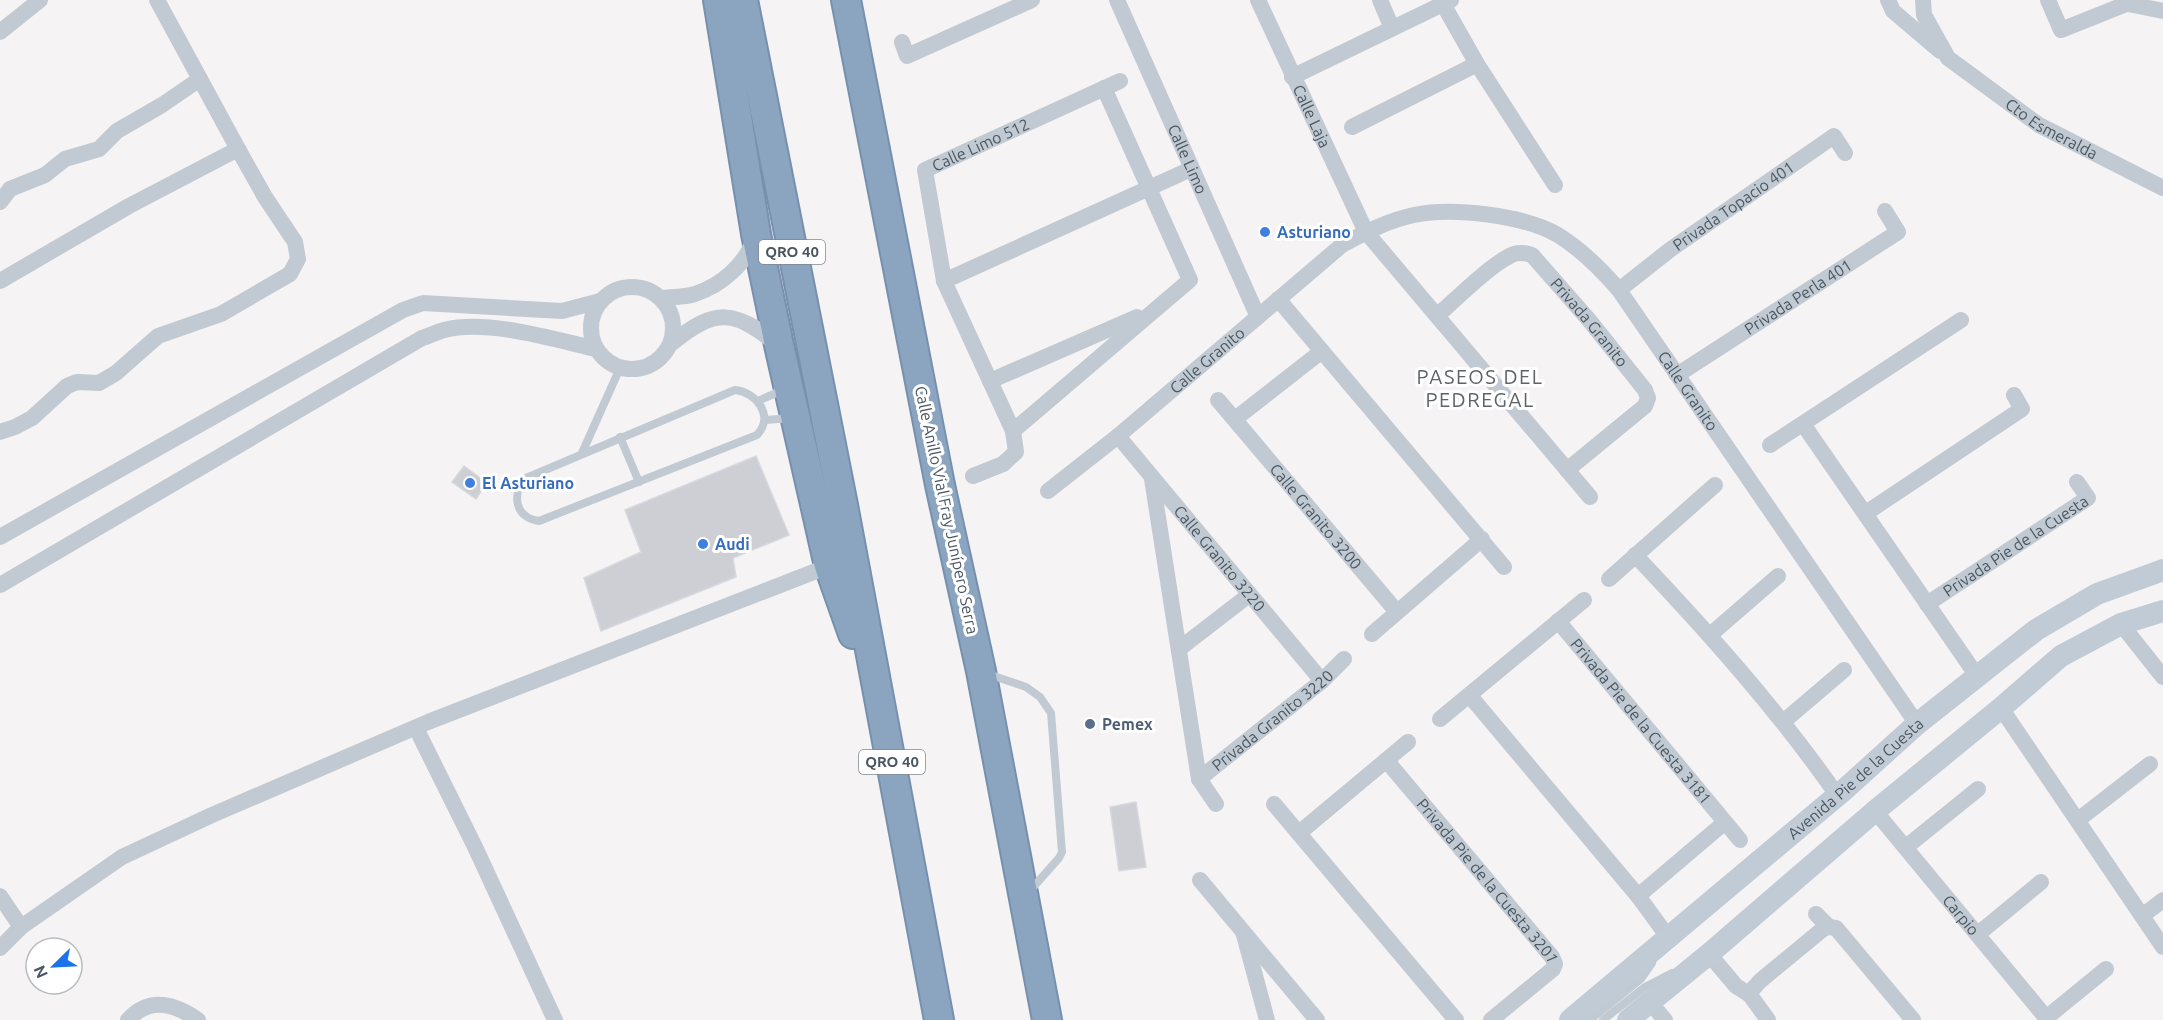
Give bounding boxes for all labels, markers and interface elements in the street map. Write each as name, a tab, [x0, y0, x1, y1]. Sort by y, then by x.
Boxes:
street label: Calle Laja	[1290, 82, 1334, 150]
street label: Cto Esmeralda	[2002, 95, 2101, 162]
street label: Calle Limo 512	[929, 115, 1032, 175]
street label: Calle Limo	[1164, 121, 1211, 197]
street label: Privada Topacio 401	[1669, 158, 1797, 254]
place label: Asturiano	[1277, 223, 1351, 241]
marker: Asturiano	[1258, 225, 1272, 239]
road number: QRO 40	[759, 240, 825, 264]
street label: Privada Perla 401	[1741, 255, 1855, 338]
street label: Privada Granito	[1547, 274, 1632, 370]
street label: Calle Granito	[1166, 323, 1248, 397]
street label: Calle Granito	[1655, 348, 1722, 434]
district label: PASEOS DEL PEDREGAL	[1417, 365, 1543, 411]
street label: Calle Anillo Vial Fray Junípero Serra	[912, 384, 982, 636]
street label: Calle Granito 3200	[1266, 460, 1366, 573]
place label: El Asturiano	[482, 474, 574, 492]
marker: El Asturiano	[463, 476, 477, 490]
street label: Privada Pie de la Cuesta	[1940, 491, 2091, 600]
street label: Calle Granito 3220	[1170, 502, 1269, 615]
place label: Audi	[715, 535, 750, 553]
marker: Audi	[696, 537, 710, 551]
street label: Privada Pie de la Cuesta 3181	[1567, 635, 1715, 807]
street label: Privada Granito 3220	[1208, 666, 1337, 774]
street label: Avenida Pie de la Cuesta	[1784, 714, 1926, 842]
place label: Pemex	[1102, 715, 1153, 733]
marker: Pemex	[1083, 717, 1097, 731]
road number: QRO 40	[859, 750, 925, 774]
street label: Privada Pie de la Cuesta 3201	[1413, 795, 1562, 965]
street label: Carpio	[1939, 891, 1983, 939]
north arrow	[24, 936, 84, 996]
text: N	[30, 963, 51, 981]

